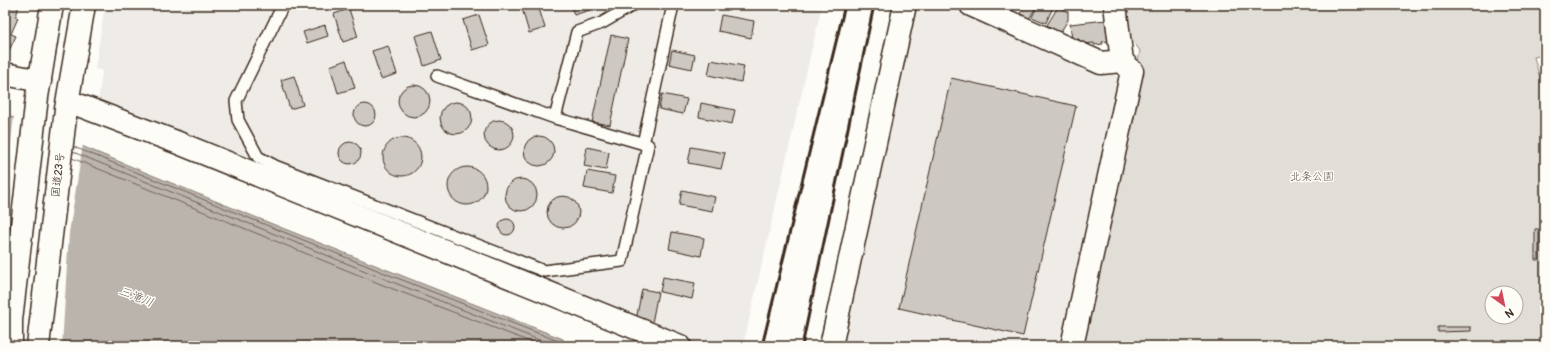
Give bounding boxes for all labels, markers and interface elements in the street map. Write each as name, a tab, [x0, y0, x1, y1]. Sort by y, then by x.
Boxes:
street label: 国道23号	[49, 152, 67, 198]
park label: 北条公園	[1290, 170, 1334, 183]
water label: 三滝川	[117, 284, 155, 310]
north arrow	[1484, 285, 1524, 325]
text: N	[1502, 305, 1516, 321]

